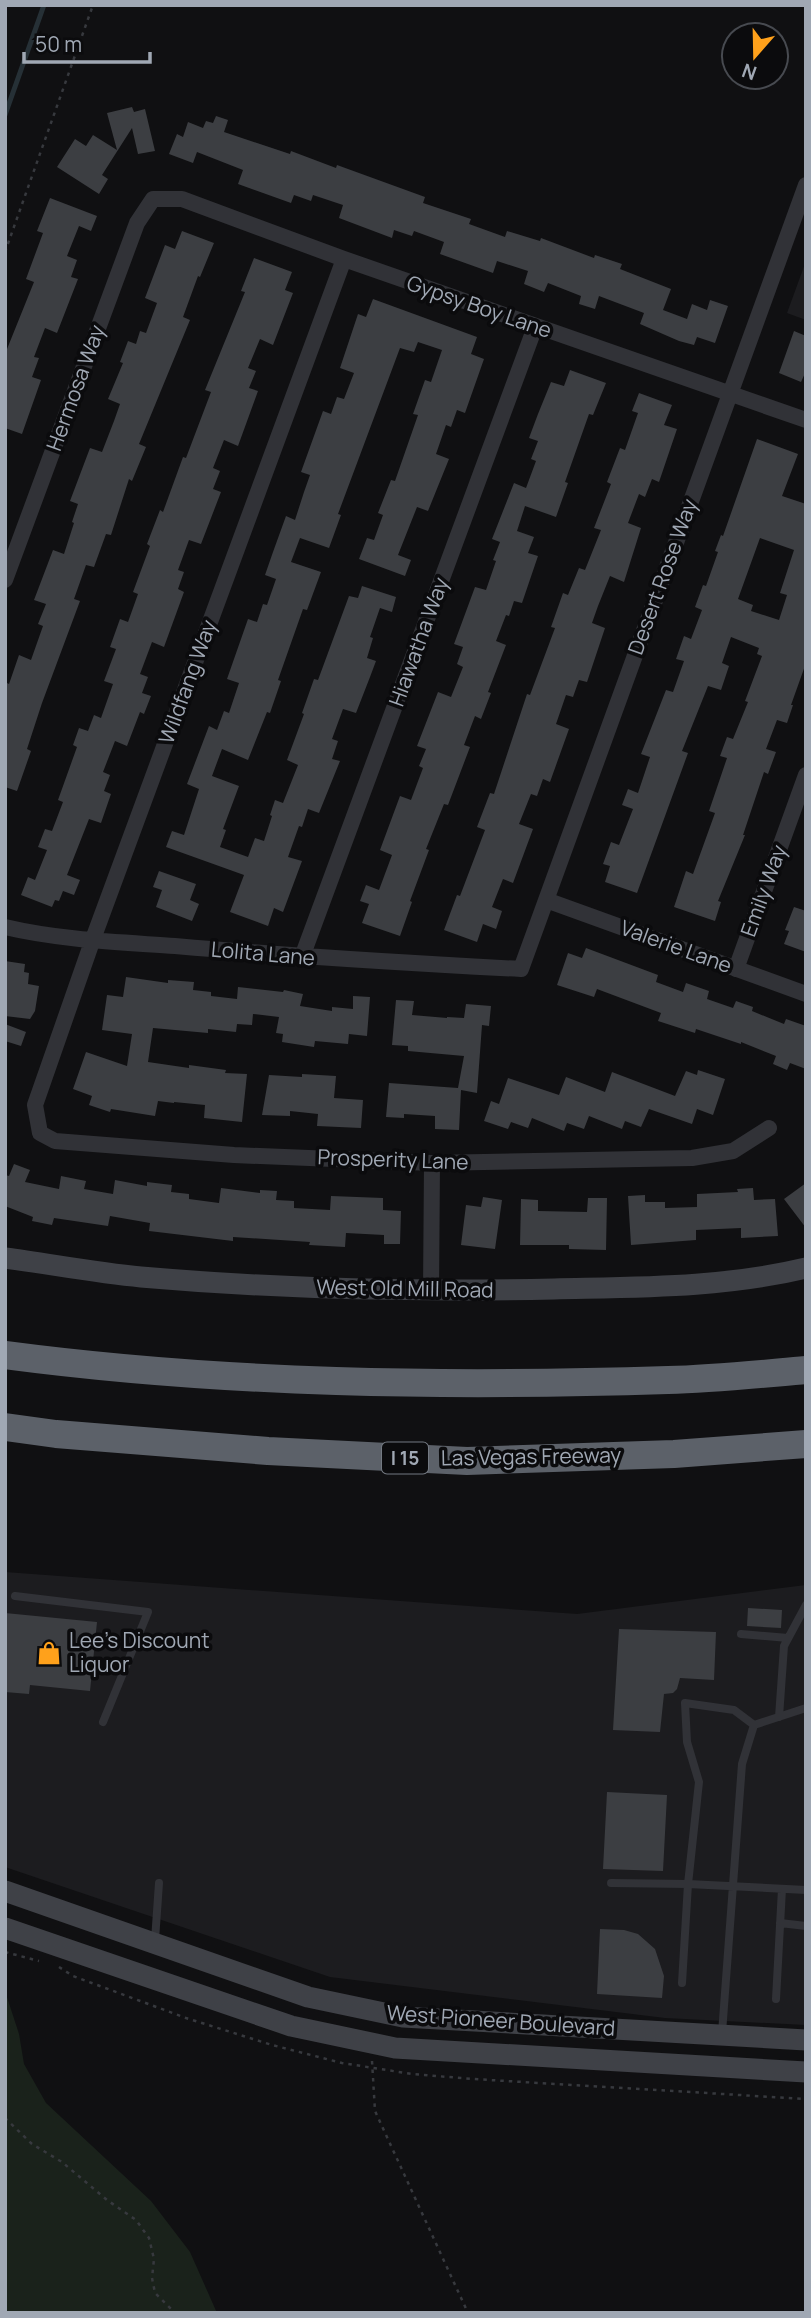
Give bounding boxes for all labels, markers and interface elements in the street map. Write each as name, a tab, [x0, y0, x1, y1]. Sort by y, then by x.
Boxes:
scale bar	[24, 21, 150, 65]
north arrow	[720, 21, 790, 91]
text: 50 m	[35, 30, 82, 58]
text: N	[738, 57, 760, 87]
street label: Gypsy Boy Lane	[403, 268, 555, 344]
street label: Hermosa Way	[39, 321, 111, 454]
street label: Desert Rose Way	[621, 495, 703, 658]
street label: Hiawatha Way	[382, 573, 454, 710]
street label: Wildfang Way	[152, 616, 222, 748]
street label: Emily Way	[734, 841, 793, 940]
street label: Valerie Lane	[617, 913, 736, 979]
street label: Lolita Lane	[210, 935, 316, 971]
street label: Prosperity Lane	[317, 1142, 469, 1176]
street label: West Old Mill Road	[316, 1272, 494, 1304]
street label: Las Vegas Freeway	[441, 1440, 621, 1472]
road number: I 15	[382, 1442, 428, 1474]
place label: Lee's Discount Liquor	[69, 1626, 210, 1678]
shop icon: Lee's Discount Liquor	[35, 1639, 63, 1667]
street label: West Pioneer Boulevard	[386, 1998, 616, 2042]

